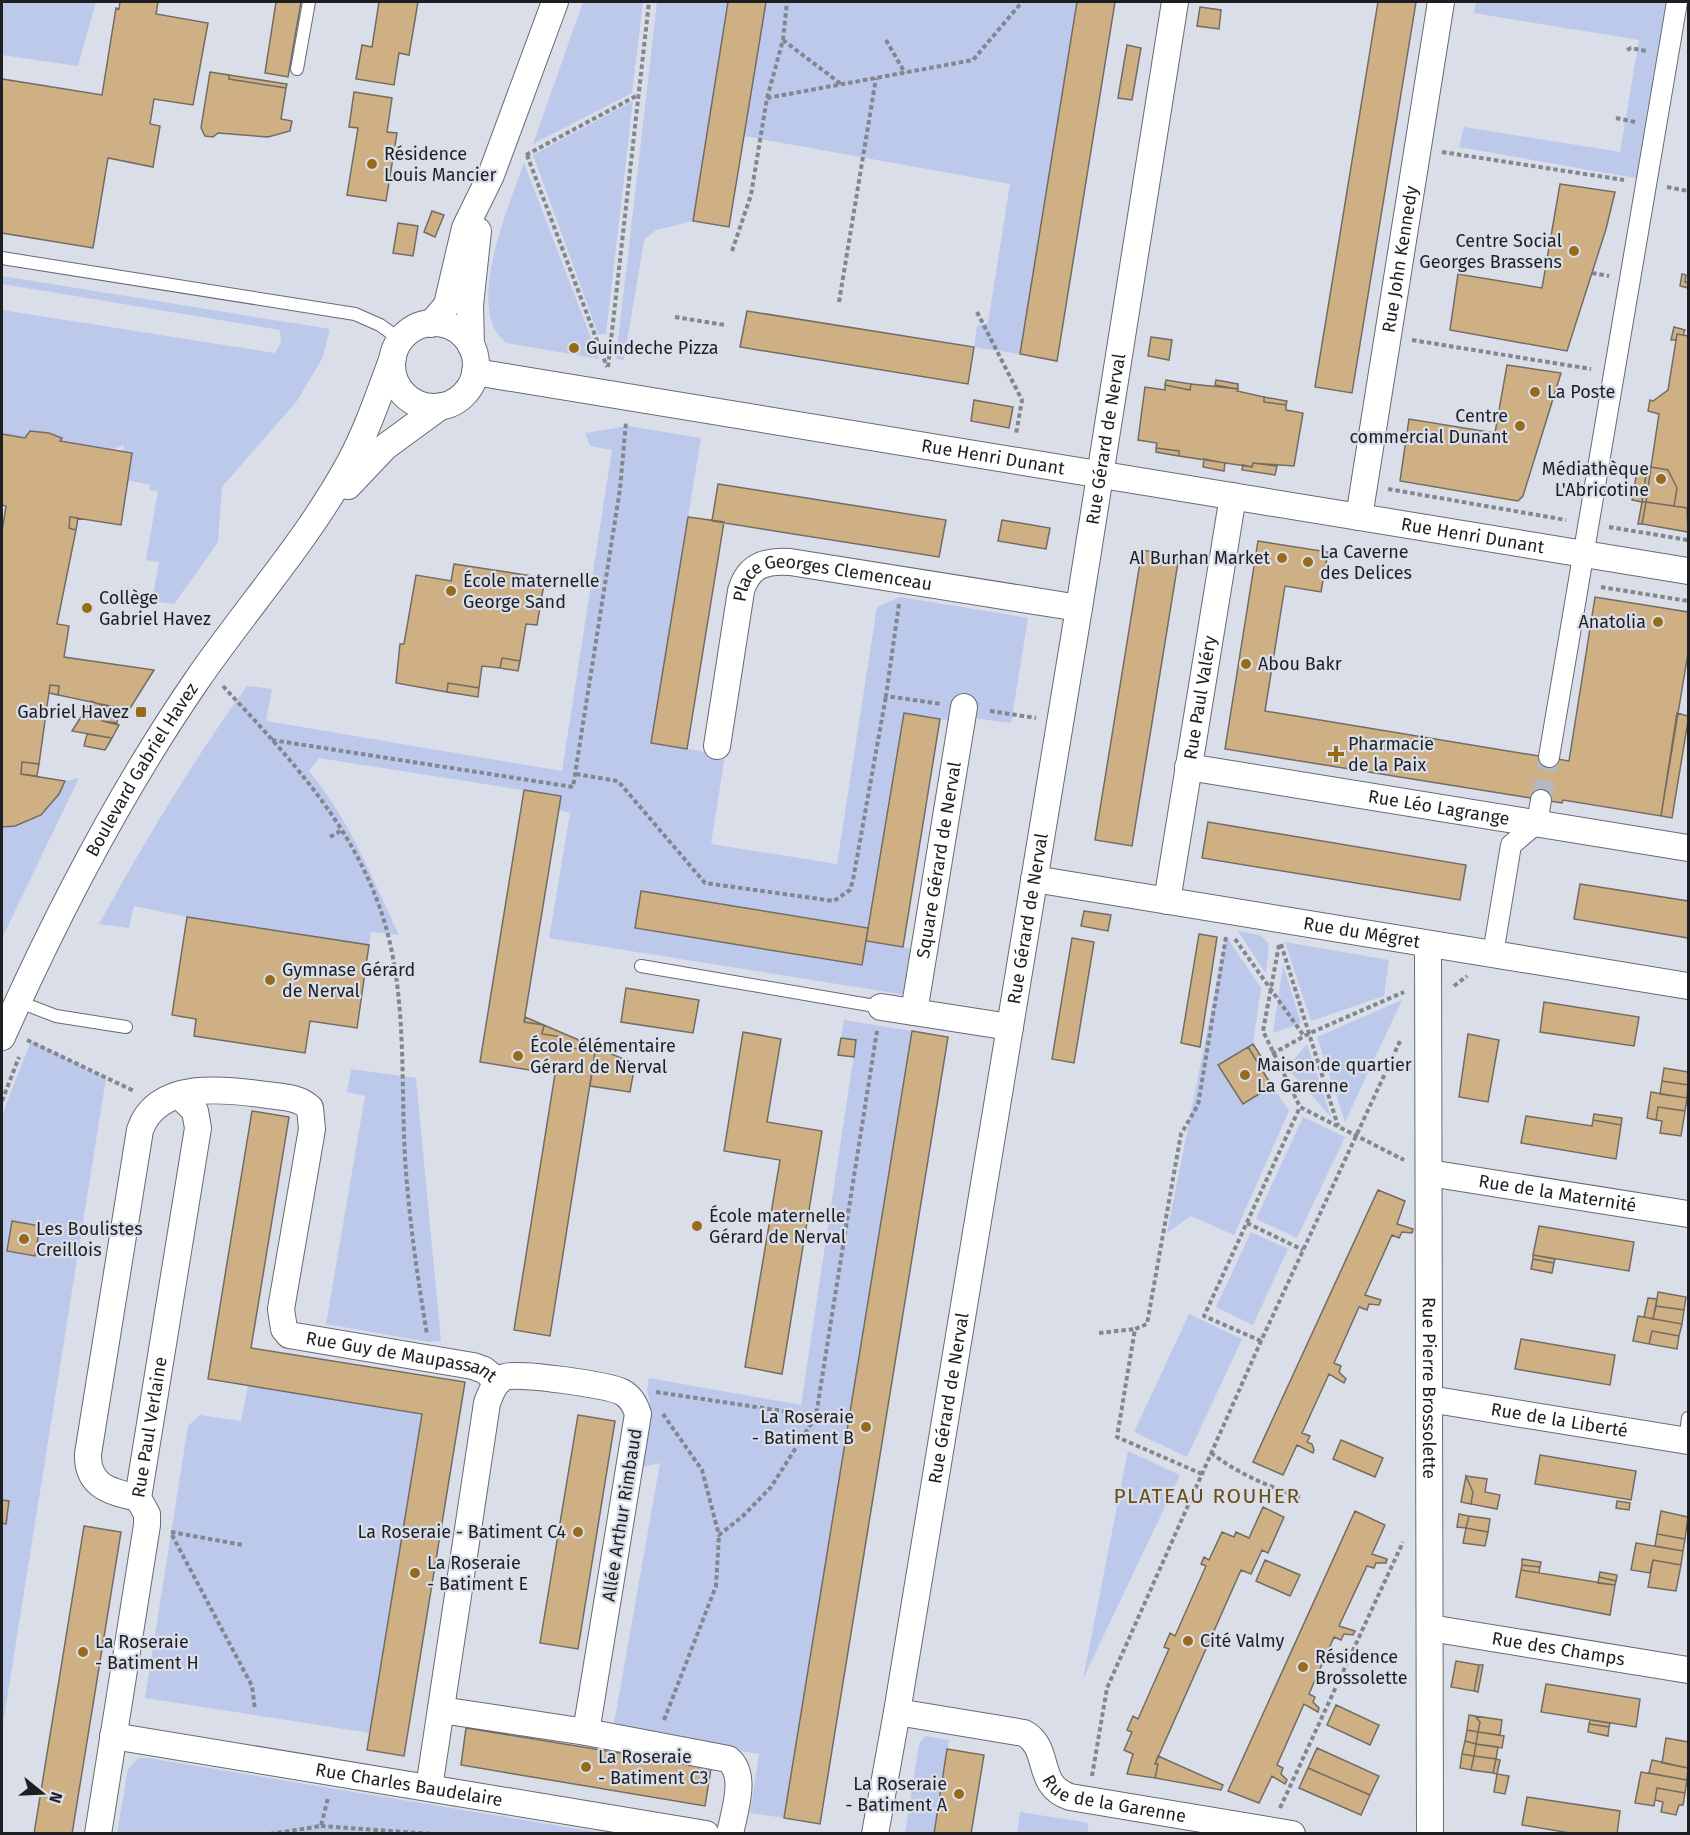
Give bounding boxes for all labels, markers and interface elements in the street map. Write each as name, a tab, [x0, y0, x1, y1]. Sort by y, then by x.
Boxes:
place label: Résidence Louis Mancier	[384, 143, 497, 186]
marker: Résidence Louis Mancier	[365, 157, 379, 171]
street label: Rue John Kennedy	[1377, 184, 1423, 334]
place label: Centre Social Georges Brassens	[1419, 230, 1562, 273]
marker: Centre Social Georges Brassens	[1567, 244, 1581, 258]
place label: Guindeche Pizza	[586, 337, 719, 359]
marker: Guindeche Pizza	[567, 341, 581, 355]
street label: Rue Gérard de Nerval	[1081, 352, 1130, 526]
place label: La Poste	[1547, 381, 1615, 403]
marker: La Poste	[1528, 385, 1542, 399]
place label: Centre commercial Dunant	[1349, 405, 1508, 448]
marker: Centre commercial Dunant	[1513, 419, 1527, 433]
street label: Rue Henri Dunant	[920, 434, 1067, 480]
place label: Médiathèque L'Abricotine	[1542, 458, 1649, 501]
marker: Médiathèque L'Abricotine	[1654, 472, 1668, 486]
street label: Rue Henri Dunant	[1399, 513, 1546, 558]
place label: La Caverne des Delices	[1320, 541, 1412, 584]
place label: Al Burhan Market	[1130, 547, 1270, 569]
street label: Place Georges Clemenceau	[729, 550, 934, 603]
marker: Al Burhan Market	[1275, 551, 1289, 565]
marker: La Caverne des Delices	[1301, 555, 1315, 569]
place label: École maternelle George Sand	[463, 569, 600, 613]
marker: École maternelle George Sand	[444, 584, 458, 598]
place label: Collège Gabriel Havez	[99, 587, 211, 630]
marker: Collège Gabriel Havez	[80, 601, 94, 615]
place label: Anatolia	[1578, 611, 1646, 633]
marker: Anatolia	[1651, 615, 1665, 629]
street label: Rue Paul Valéry	[1179, 634, 1221, 761]
place label: Abou Bakr	[1258, 653, 1342, 675]
marker: Abou Bakr	[1239, 657, 1253, 671]
street label: Boulevard Gabriel Havez	[81, 678, 203, 860]
place label: Gabriel Havez	[17, 701, 129, 723]
marker: Gabriel Havez	[134, 705, 148, 719]
place label: Pharmacie de la Paix	[1348, 733, 1434, 776]
marker: Pharmacie de la Paix	[1329, 747, 1343, 761]
street label: Square Gérard de Nerval	[912, 760, 966, 960]
street label: Rue Léo Lagrange	[1366, 785, 1511, 830]
street label: Rue Gérard de Nerval	[1003, 831, 1053, 1006]
street label: Rue du Mégret	[1302, 912, 1422, 953]
place label: Gymnase Gérard de Nerval	[282, 959, 415, 1002]
marker: Gymnase Gérard de Nerval	[263, 973, 277, 987]
place label: École élémentaire Gérard de Nerval	[530, 1034, 676, 1078]
marker: École élémentaire Gérard de Nerval	[511, 1049, 525, 1063]
place label: Maison de quartier La Garenne	[1257, 1054, 1412, 1097]
marker: Maison de quartier La Garenne	[1238, 1068, 1252, 1082]
street label: Rue de la Maternité	[1477, 1170, 1638, 1217]
place label: École maternelle Gérard de Nerval	[709, 1204, 846, 1248]
place label: Les Boulistes Creillois	[36, 1218, 143, 1261]
marker: École maternelle Gérard de Nerval	[690, 1219, 704, 1233]
marker: Les Boulistes Creillois	[17, 1232, 31, 1246]
street label: Rue Pierre Brossolette	[1418, 1297, 1440, 1479]
street label: Rue Gérard de Nerval	[924, 1311, 974, 1485]
street label: Rue Guy de Maupassant	[304, 1327, 502, 1387]
street label: Rue Paul Verlaine	[127, 1355, 172, 1499]
street label: Rue de la Liberté	[1489, 1398, 1629, 1442]
place label: La Roseraie - Batiment B	[752, 1406, 854, 1449]
marker: La Roseraie - Batiment B	[859, 1420, 873, 1434]
street label: Allée Arthur Rimbaud	[597, 1427, 647, 1603]
district label: PLATEAU ROUHER	[1113, 1483, 1301, 1509]
place label: La Roseraie - Batiment C4	[357, 1521, 566, 1543]
marker: La Roseraie - Batiment C4	[571, 1525, 585, 1539]
place label: La Roseraie - Batiment E	[427, 1552, 528, 1595]
marker: La Roseraie - Batiment E	[408, 1566, 422, 1580]
street label: Rue des Champs	[1490, 1627, 1626, 1671]
place label: Cité Valmy	[1200, 1630, 1284, 1652]
place label: La Roseraie - Batiment H	[95, 1631, 199, 1674]
marker: Cité Valmy	[1181, 1634, 1195, 1648]
marker: La Roseraie - Batiment H	[76, 1645, 90, 1659]
place label: Résidence Brossolette	[1315, 1646, 1408, 1689]
marker: Résidence Brossolette	[1296, 1660, 1310, 1674]
place label: La Roseraie - Batiment C3	[598, 1746, 708, 1789]
street label: Rue Charles Baudelaire	[314, 1759, 504, 1811]
marker: La Roseraie - Batiment C3	[579, 1760, 593, 1774]
north arrow	[12, 1763, 72, 1823]
street label: Rue de la Garenne	[1037, 1771, 1188, 1827]
place label: La Roseraie - Batiment A	[845, 1773, 948, 1816]
marker: La Roseraie - Batiment A	[952, 1787, 966, 1801]
text: N	[45, 1790, 66, 1805]

